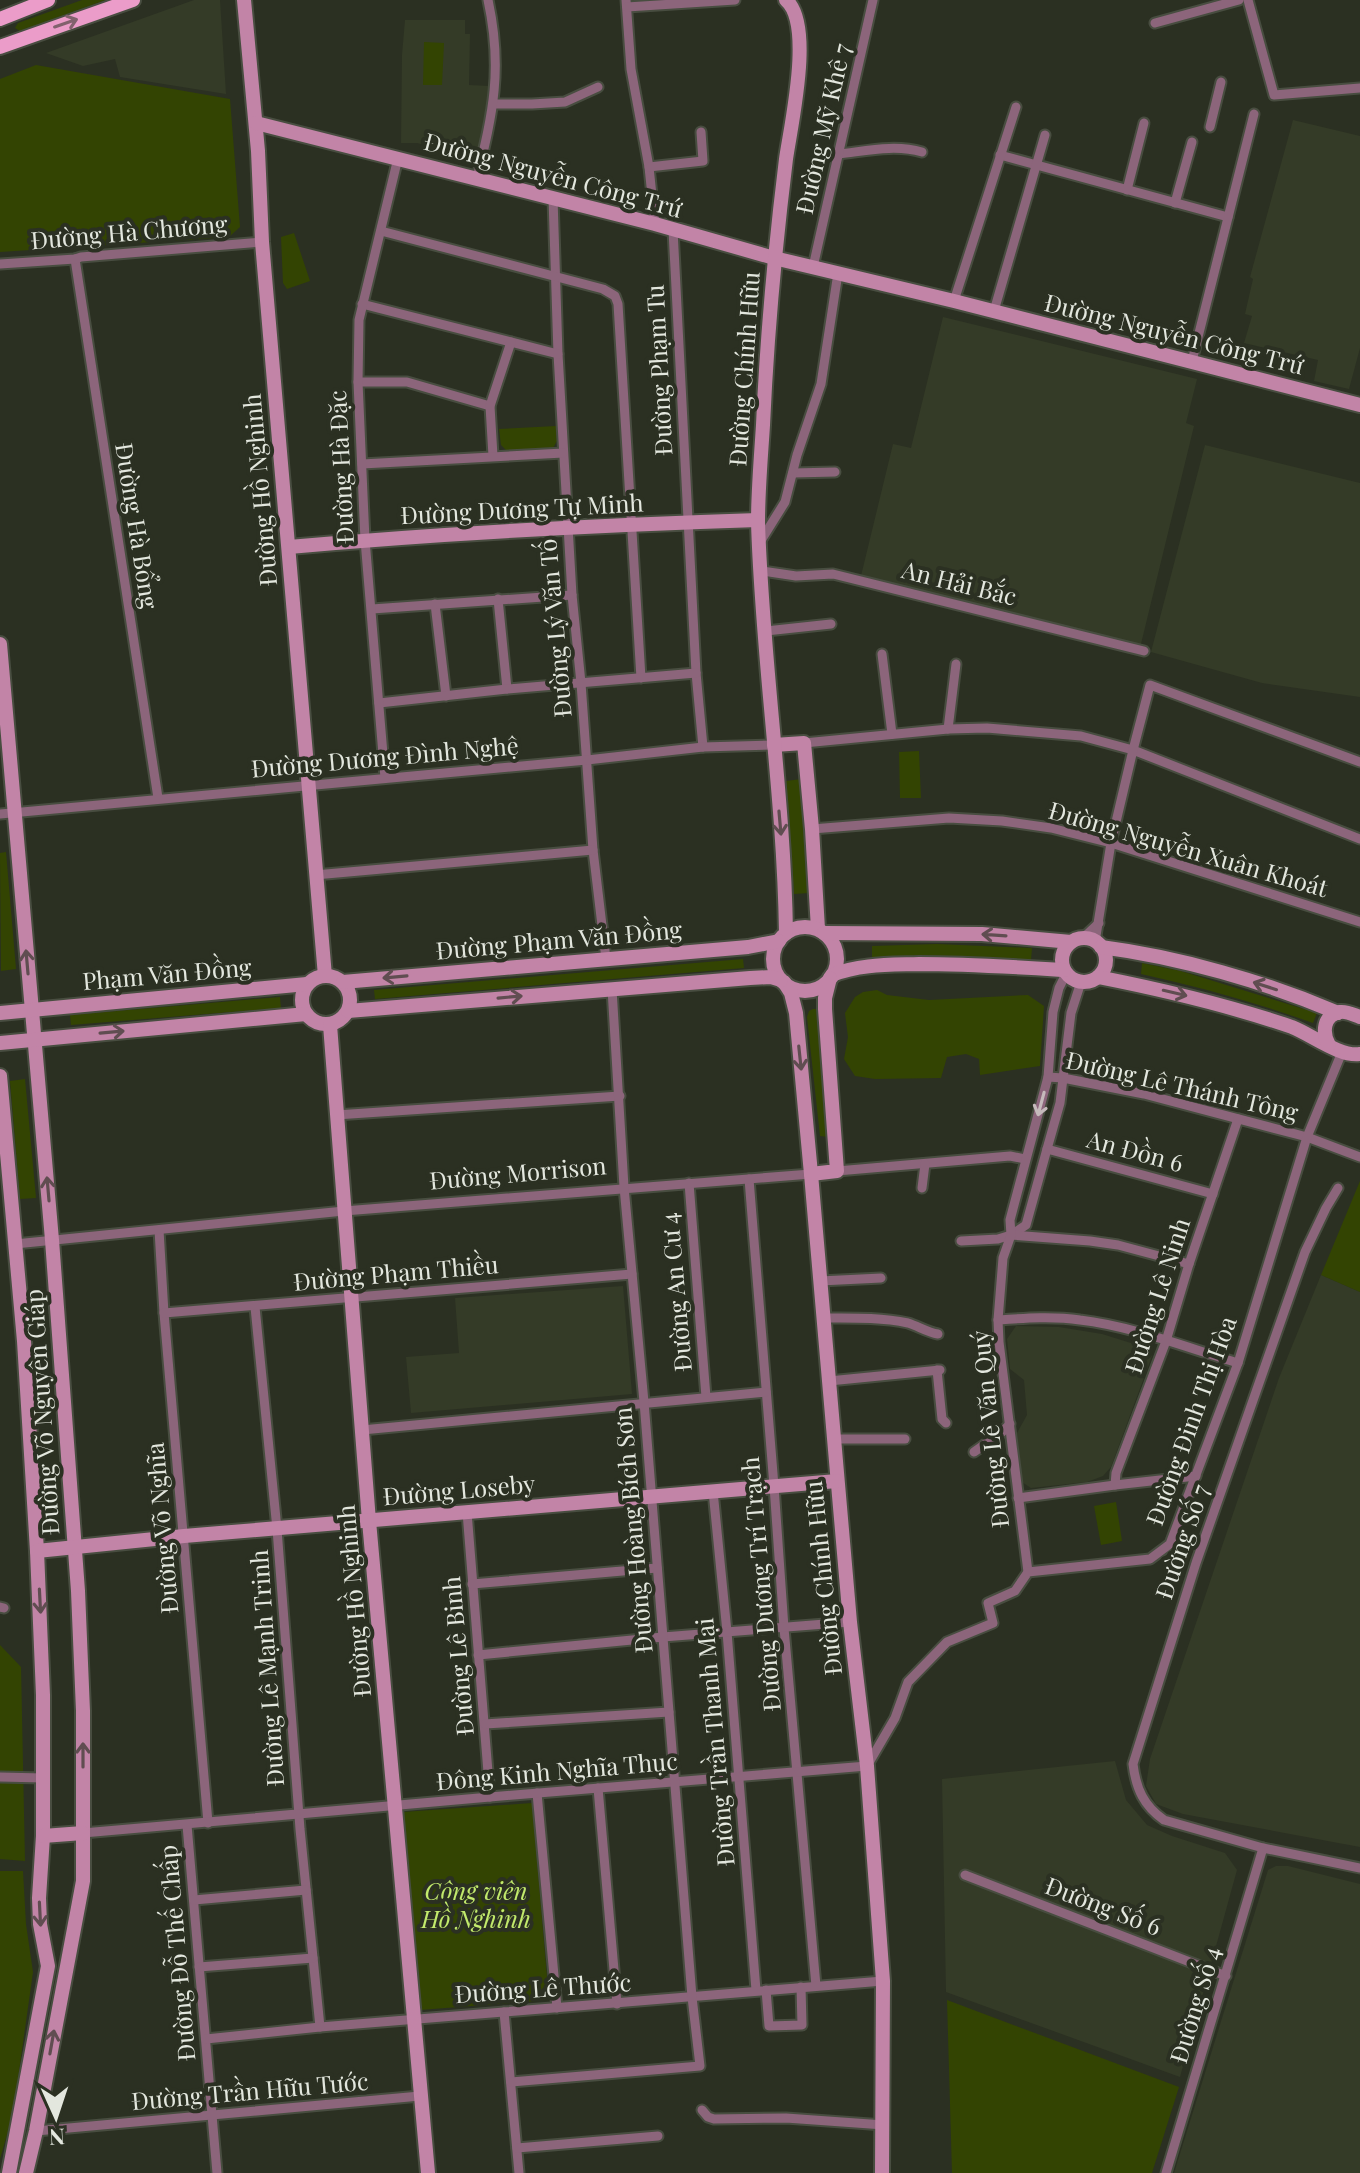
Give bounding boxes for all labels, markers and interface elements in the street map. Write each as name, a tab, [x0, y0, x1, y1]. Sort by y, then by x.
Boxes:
one-way arrow	[54, 15, 78, 29]
street label: Đường Mỹ Khê 7	[787, 40, 857, 217]
street label: Đường Nguyễn Công Trứ	[421, 124, 686, 224]
street label: Đường Hà Chương	[29, 206, 229, 256]
street label: Đường Chính Hữu	[720, 270, 766, 467]
street label: Đường Phạm Tu	[638, 284, 678, 456]
street label: Đường Nguyễn Công Trứ	[1041, 285, 1308, 381]
street label: Đường Hà Đặc	[320, 390, 360, 545]
street label: Đường Hồ Nghinh	[234, 393, 283, 588]
street label: Đường Hà Bổng	[109, 440, 167, 611]
street label: Đường Dương Tự Minh	[400, 486, 644, 530]
street label: Đường Lý Văn Tố	[529, 538, 578, 719]
street label: An Hải Bắc	[898, 552, 1020, 612]
street label: Đường Dương Đình Nghệ	[250, 728, 520, 784]
street label: Đường Nguyễn Xuân Khoát	[1045, 793, 1332, 903]
one-way arrow	[772, 809, 787, 836]
street label: Đường Phạm Văn Đồng	[434, 911, 683, 966]
one-way arrow	[981, 927, 1008, 942]
one-way arrow	[20, 949, 35, 976]
street label: Phạm Văn Đồng	[81, 949, 253, 996]
one-way arrow	[382, 970, 409, 985]
one-way arrow	[1252, 978, 1277, 993]
one-way arrow	[1161, 986, 1187, 1001]
one-way arrow	[496, 990, 523, 1005]
one-way arrow	[98, 1025, 125, 1040]
street label: Đường Lê Thánh Tông	[1063, 1043, 1302, 1127]
one-way arrow	[793, 1044, 808, 1071]
one-way arrow	[1033, 1091, 1048, 1117]
street label: An Đồn 6	[1083, 1121, 1188, 1178]
street label: Đường Morrison	[428, 1148, 608, 1196]
one-way arrow	[40, 1176, 55, 1203]
street label: Đường An Cư 4	[652, 1211, 698, 1373]
street label: Đường Lê Ninh	[1116, 1214, 1196, 1377]
street label: Đường Phạm Thiều	[292, 1246, 500, 1297]
street label: Đường Võ Nguyên Giáp	[16, 1288, 66, 1536]
street label: Đường Đinh Thị Hòa	[1137, 1311, 1243, 1529]
street label: Đường Lê Văn Quý	[963, 1329, 1015, 1530]
street label: Đường Hoàng Bích Sơn	[605, 1406, 659, 1655]
street label: Đường Võ Nghĩa	[138, 1441, 184, 1615]
street label: Đường Dương Trí Trạch	[733, 1456, 787, 1713]
street label: Đường Loseby	[381, 1466, 536, 1512]
street label: Đường Chính Hữu	[796, 1479, 848, 1677]
street label: Đường Số 7	[1146, 1479, 1216, 1603]
street label: Đường Hồ Nghinh	[328, 1504, 377, 1699]
street label: Đường Lê Mạnh Trinh	[242, 1549, 290, 1787]
street label: Đường Lê Binh	[434, 1575, 480, 1737]
one-way arrow	[32, 1587, 47, 1614]
street label: Đường Trần Thanh Mại	[686, 1617, 741, 1868]
one-way arrow	[75, 1742, 91, 1769]
street label: Đông Kinh Nghĩa Thục	[435, 1744, 679, 1797]
street label: Đường Đỗ Thế Chấp	[150, 1844, 201, 2063]
street label: Đường Số 6	[1041, 1867, 1167, 1942]
park label: Công viên Hồ Nghinh	[420, 1874, 531, 1934]
one-way arrow	[33, 1900, 48, 1927]
street label: Đường Số 4	[1160, 1942, 1227, 2067]
street label: Đường Lê Thước	[454, 1965, 632, 2009]
one-way arrow	[45, 2029, 60, 2055]
street label: Đường Trần Hữu Tước	[130, 2063, 370, 2116]
north arrow	[16, 2077, 96, 2157]
text: N	[48, 2123, 66, 2153]

